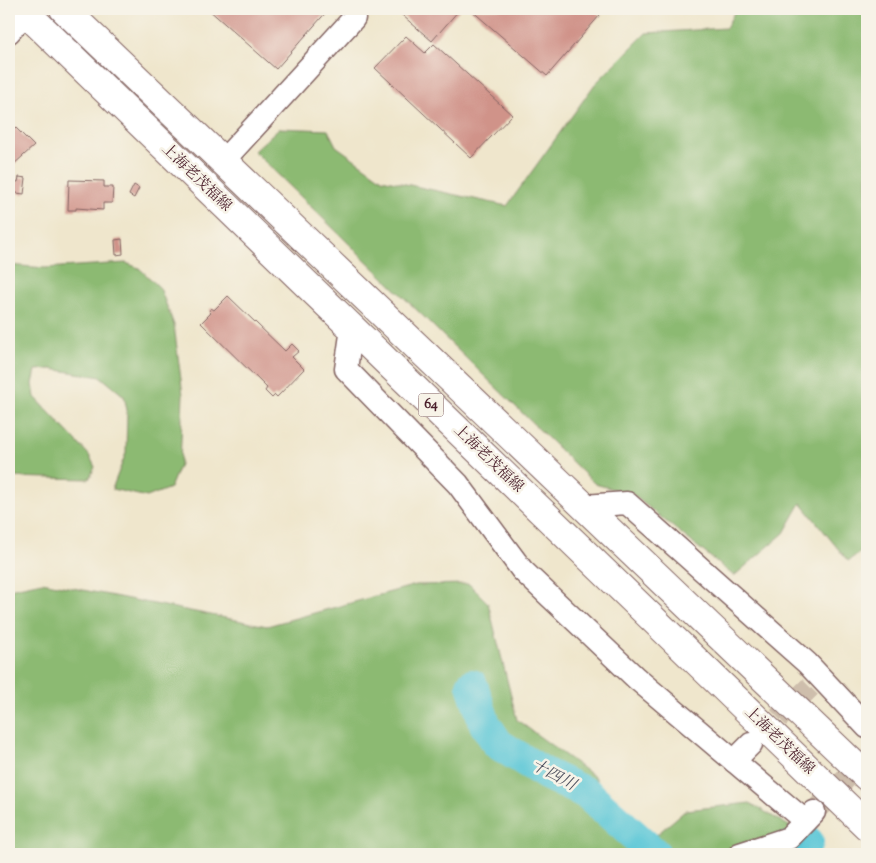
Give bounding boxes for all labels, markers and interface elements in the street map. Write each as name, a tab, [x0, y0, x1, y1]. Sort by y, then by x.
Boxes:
street label: 上海老茂福線	[156, 139, 236, 217]
road number: 64	[418, 394, 444, 416]
street label: 上海老茂福線	[448, 420, 528, 498]
street label: 上海老茂福線	[739, 702, 819, 780]
water label: 十四川	[526, 755, 581, 798]

